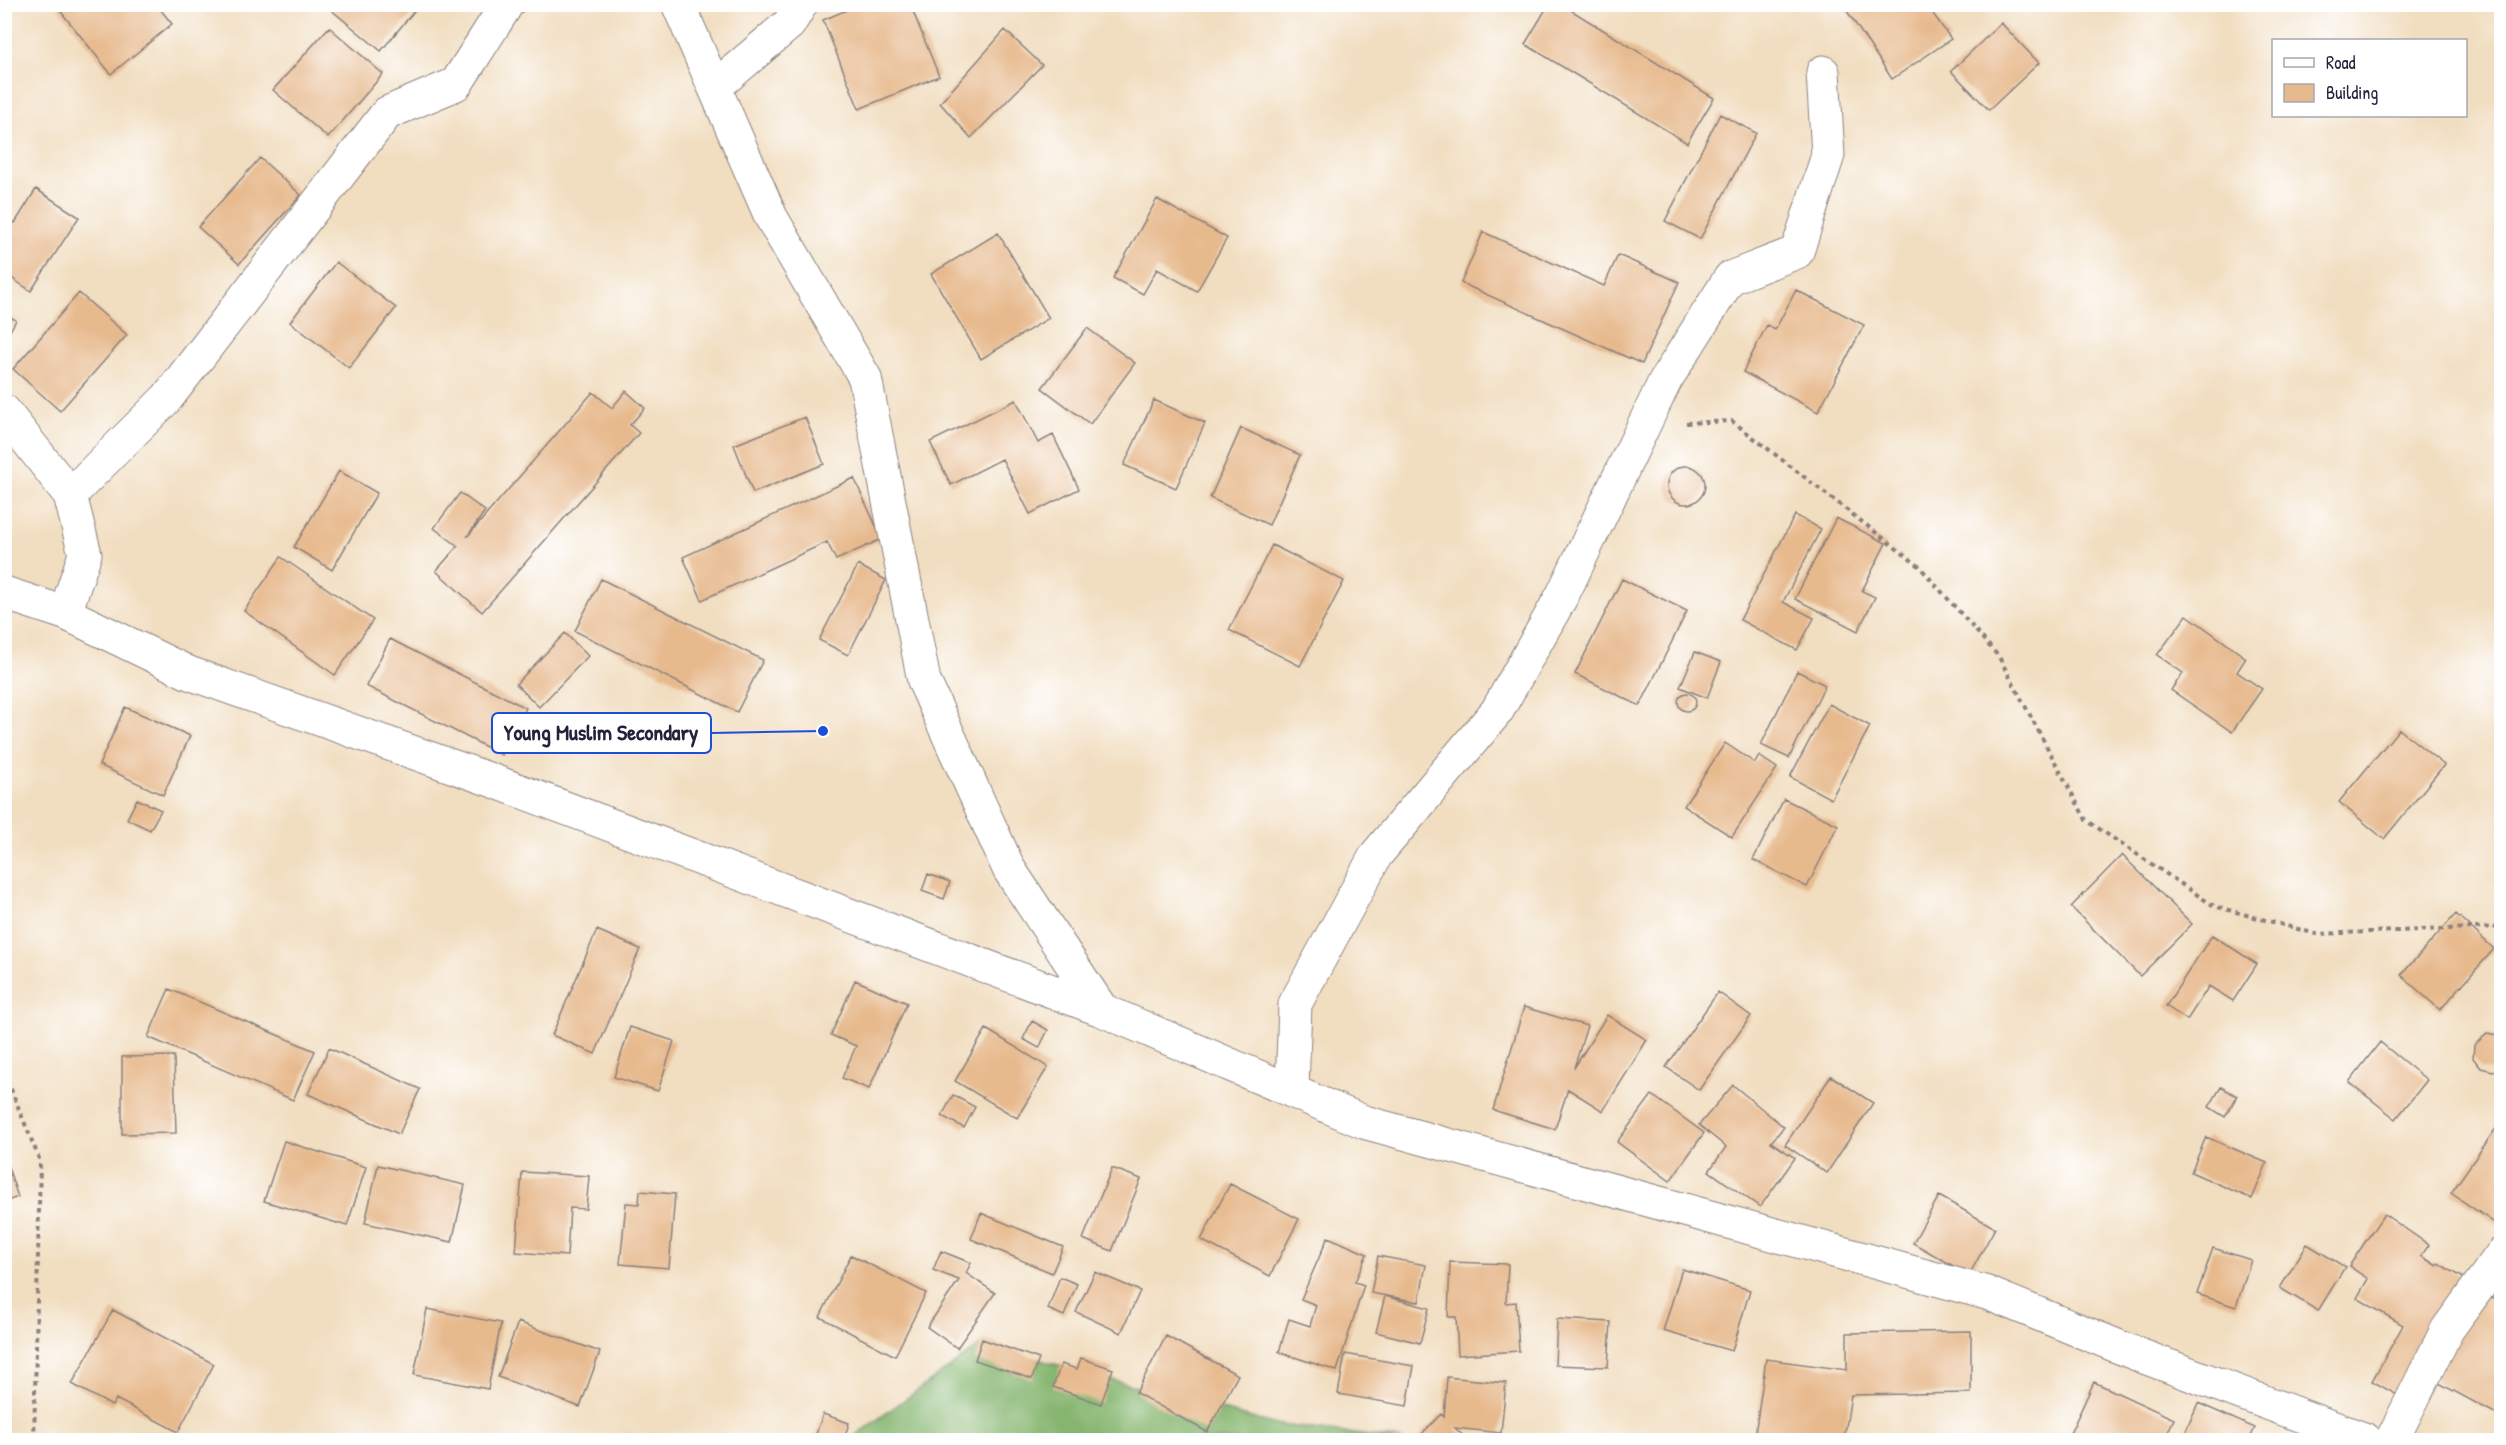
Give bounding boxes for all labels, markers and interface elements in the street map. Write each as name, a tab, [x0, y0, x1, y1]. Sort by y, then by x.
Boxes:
legend	[2272, 39, 2467, 117]
text: Road	[2326, 50, 2356, 75]
text: Building	[2326, 80, 2378, 105]
callout: Young Muslim Secondary	[492, 713, 711, 753]
text: Young Muslim Secondary	[504, 717, 699, 748]

